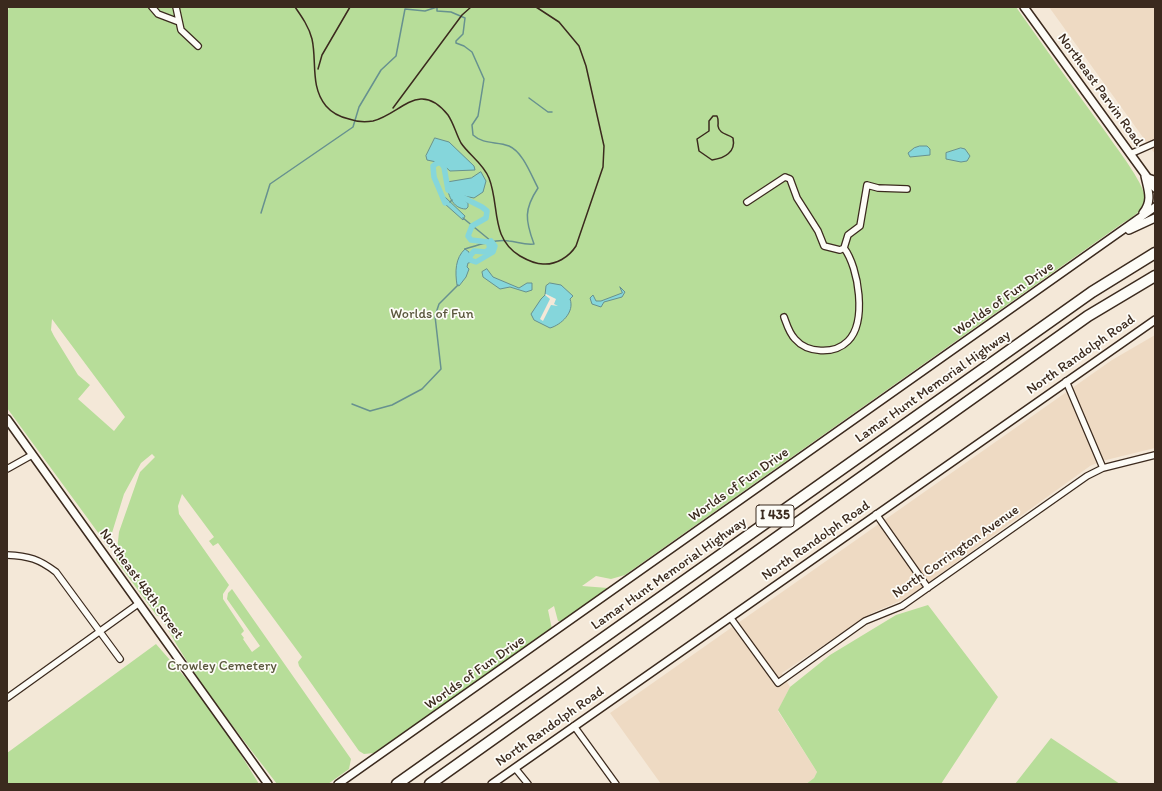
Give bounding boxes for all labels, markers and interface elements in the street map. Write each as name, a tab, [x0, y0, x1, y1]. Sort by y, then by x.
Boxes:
street label: Northeast Parvin Road	[1053, 30, 1147, 150]
street label: Worlds of Fun Drive	[951, 258, 1057, 340]
park label: Worlds of Fun	[390, 306, 474, 322]
street label: North Randolph Road	[1024, 311, 1138, 399]
street label: Lamar Hunt Memorial Highway	[852, 327, 1014, 447]
street label: Worlds of Fun Drive	[686, 444, 792, 526]
street label: North Randolph Road	[759, 497, 873, 585]
street label: North Corrington Avenue	[889, 502, 1023, 602]
road number: I 435	[756, 505, 794, 527]
street label: Lamar Hunt Memorial Highway	[588, 514, 750, 634]
street label: Northeast 48th Street	[95, 526, 187, 642]
street label: Worlds of Fun Drive	[422, 632, 528, 714]
park label: Crowley Cemetery	[167, 658, 277, 674]
street label: North Randolph Road	[493, 683, 607, 771]

